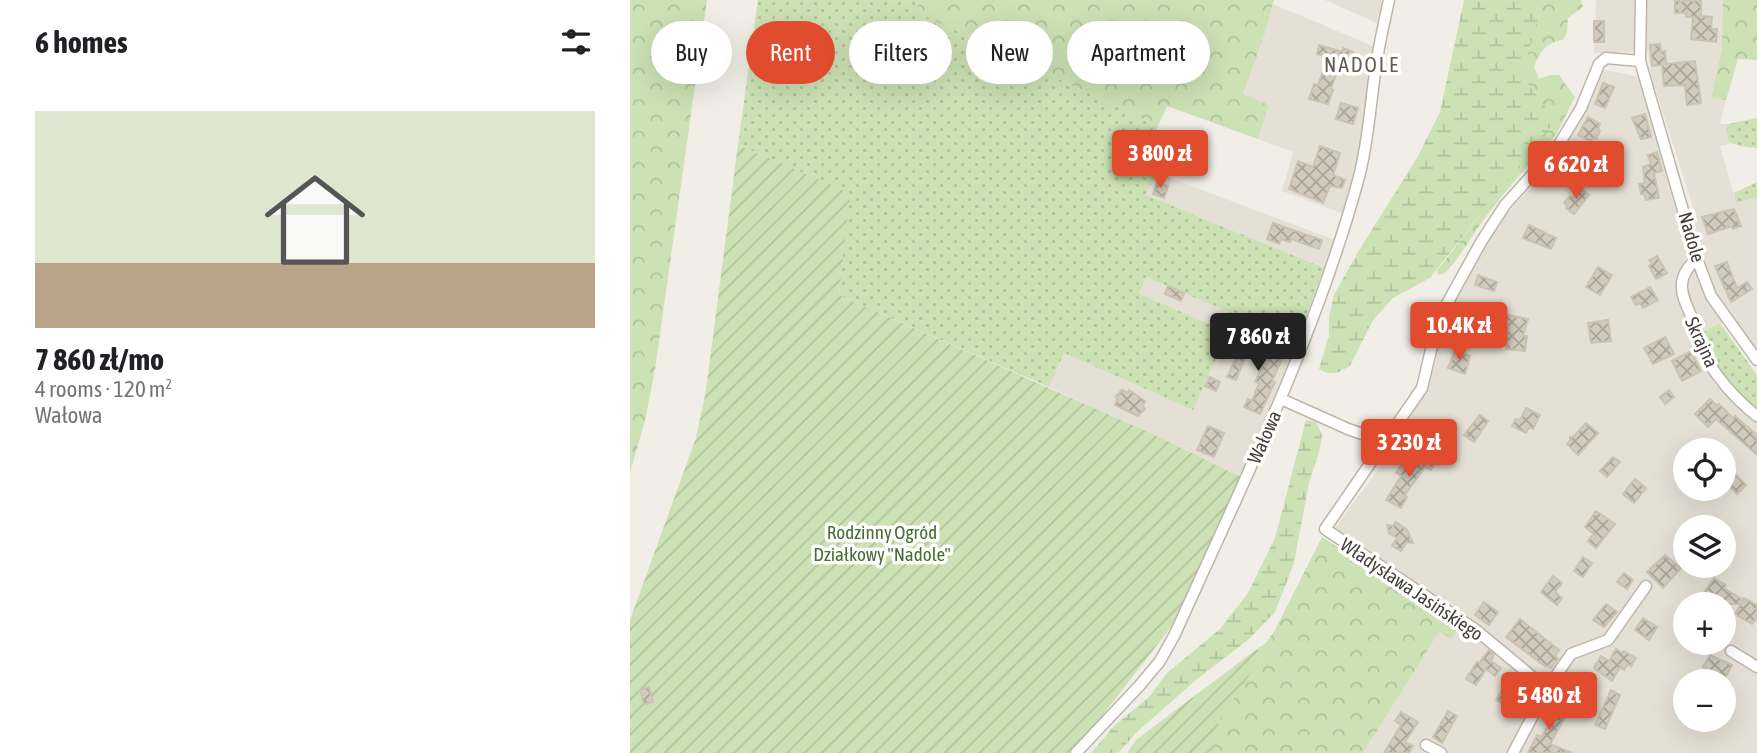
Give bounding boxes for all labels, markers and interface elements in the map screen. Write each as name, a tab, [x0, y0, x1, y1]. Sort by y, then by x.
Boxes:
chip: Buy	[651, 21, 732, 84]
chip: Rent	[746, 21, 835, 84]
chip: Filters	[849, 21, 952, 84]
chip: New	[966, 21, 1053, 84]
chip: Apartment	[1067, 21, 1210, 84]
icon: filters	[557, 23, 595, 61]
text: 6 homes	[35, 25, 128, 59]
district label: NADOLE	[1324, 52, 1400, 76]
pin: 3 800 zł	[1088, 130, 1232, 190]
text: 3 800 zł	[1128, 140, 1192, 166]
pin: 6 620 zł	[1504, 142, 1648, 201]
text: 6 620 zł	[1544, 151, 1608, 177]
icon: home	[252, 157, 378, 283]
street label: Nadole	[1674, 209, 1710, 265]
pin: 10.4K zł	[1387, 302, 1531, 362]
text: 10.4K zł	[1426, 312, 1492, 338]
street label: Skrajna	[1681, 313, 1723, 371]
pin: 7 860 zł	[1186, 314, 1330, 373]
text: 7 860 zł	[1226, 323, 1290, 349]
text: 7 860 zł/mo	[35, 342, 164, 376]
text: 4 rooms · 120 m²	[35, 376, 172, 402]
text: Wałowa	[35, 402, 102, 428]
street label: Wałowa	[1243, 407, 1285, 467]
pin: 3 230 zł	[1337, 420, 1481, 479]
text: 3 230 zł	[1377, 429, 1441, 455]
map controls	[1673, 438, 1736, 732]
button: locate	[1673, 438, 1736, 501]
button: layers	[1673, 515, 1736, 578]
park label: Rodzinny Ogród Działkowy "Nadole"	[813, 521, 951, 565]
street label: Władysława Jasińskiego	[1337, 533, 1487, 645]
button: +	[1673, 592, 1736, 655]
button: −	[1673, 669, 1736, 732]
pin: 5 480 zł	[1477, 672, 1621, 732]
text: 5 480 zł	[1517, 682, 1581, 708]

